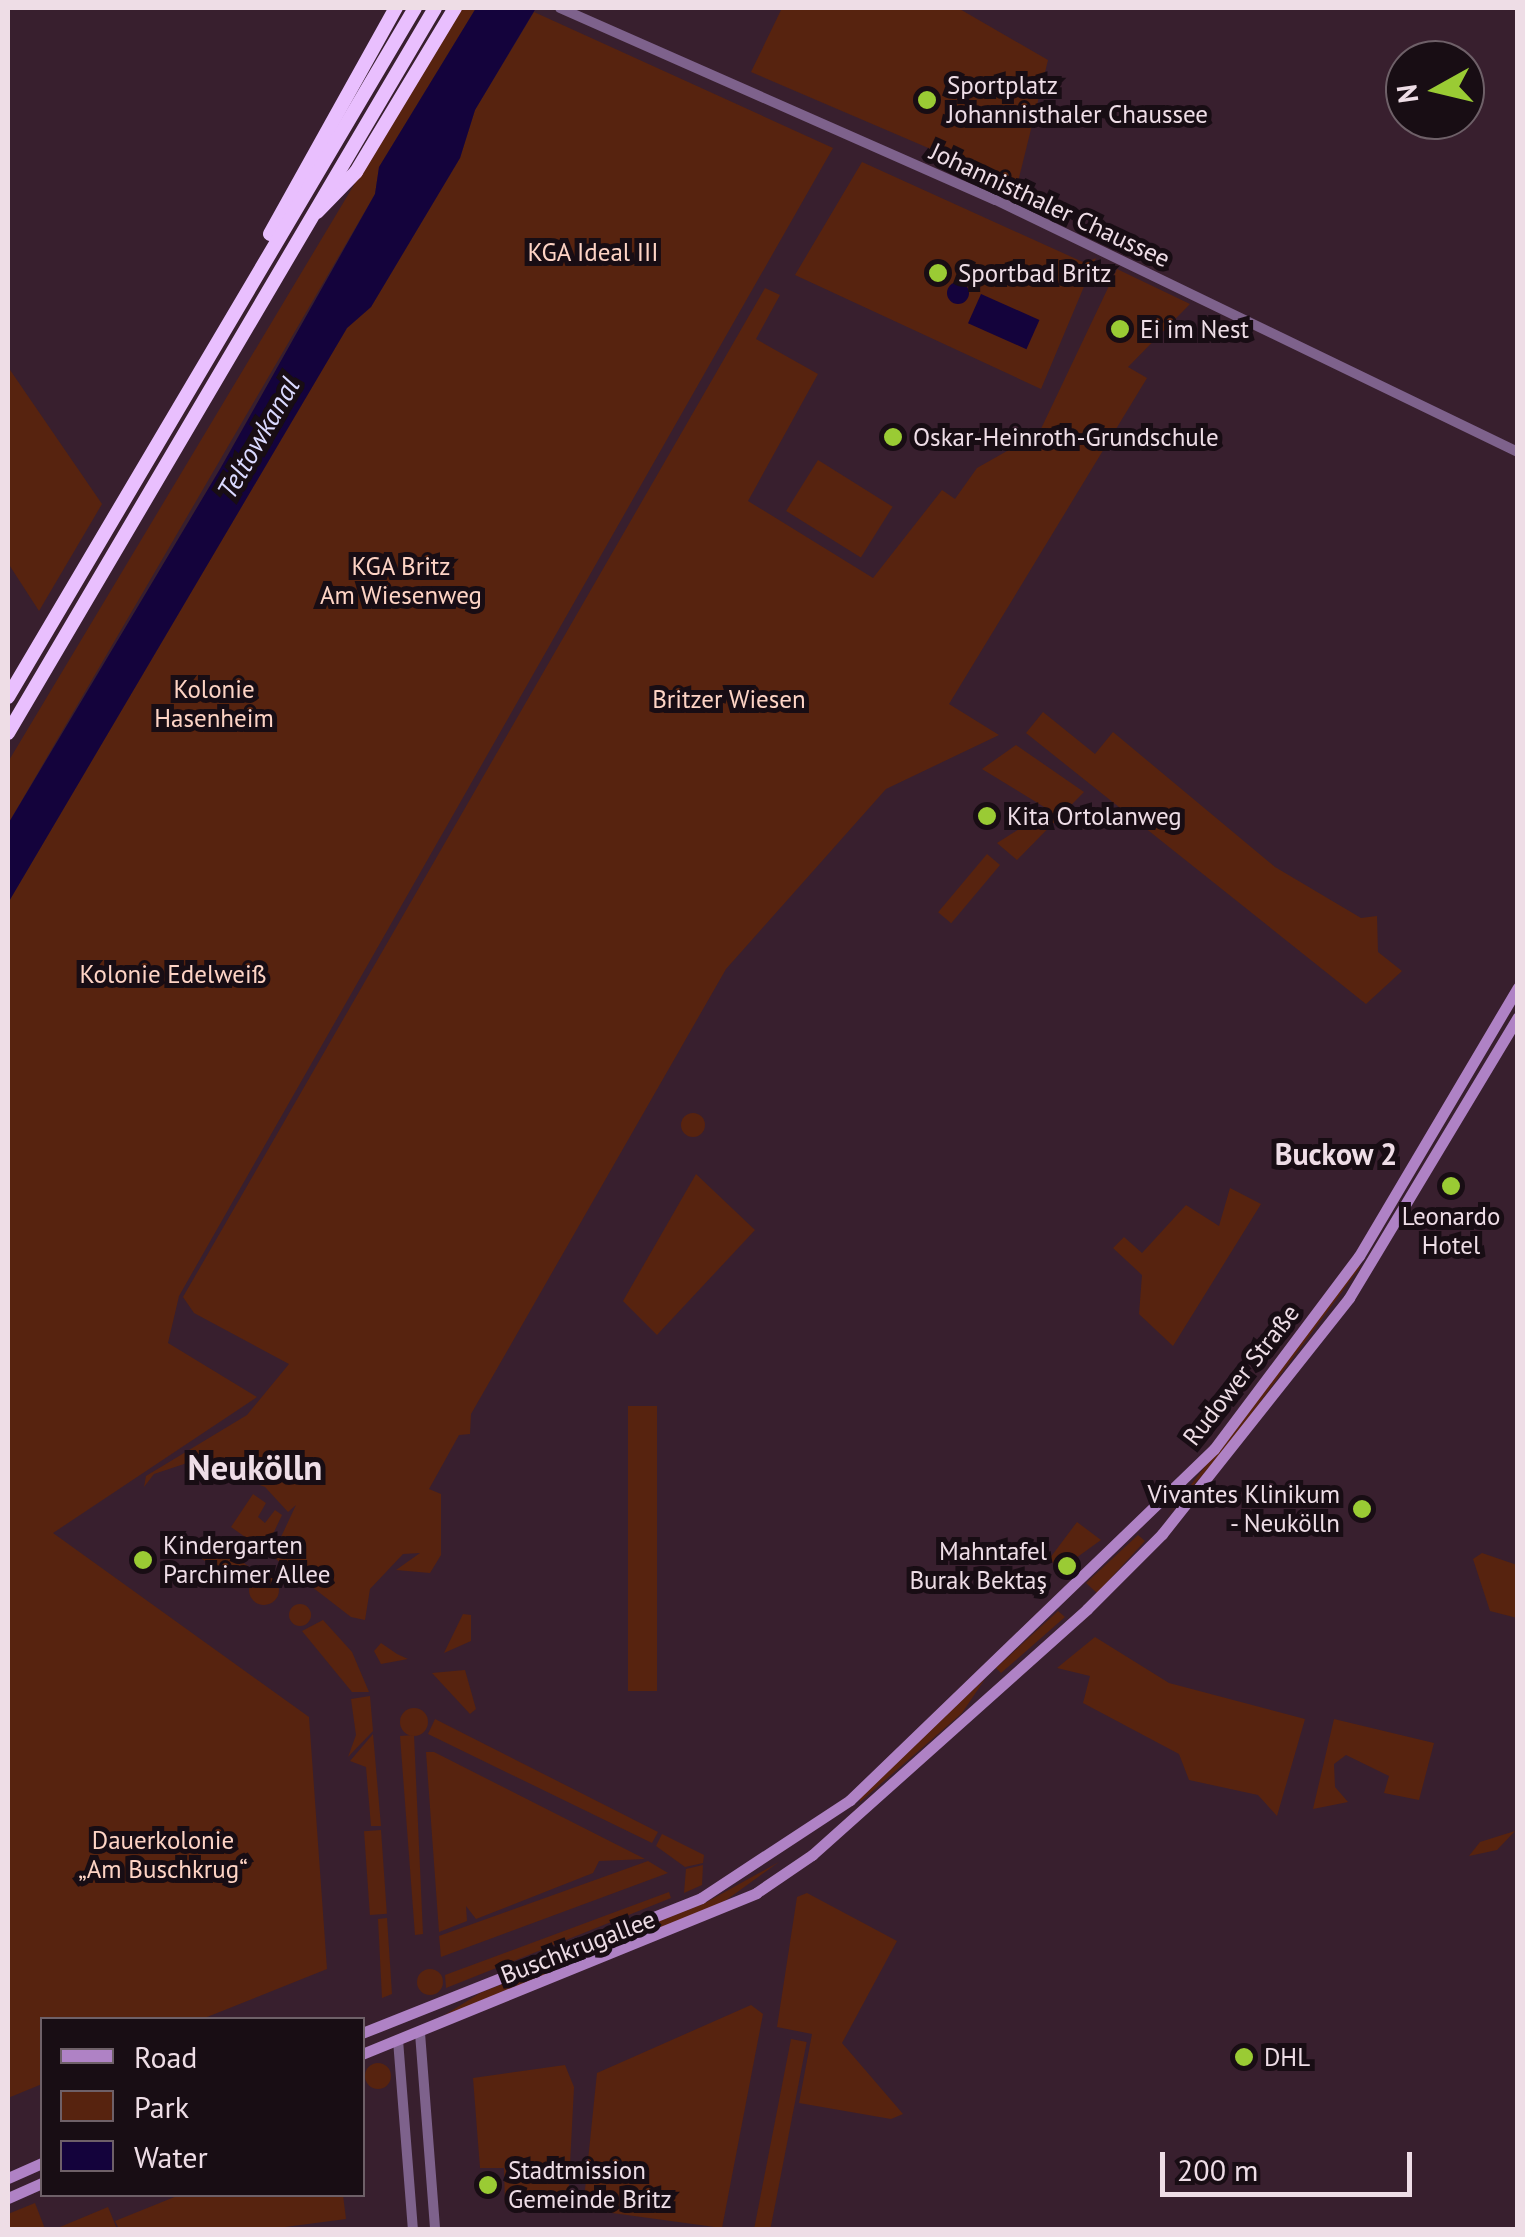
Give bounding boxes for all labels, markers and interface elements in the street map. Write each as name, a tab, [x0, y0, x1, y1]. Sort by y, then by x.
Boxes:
north arrow	[1385, 40, 1485, 140]
place label: Sportplatz Johannisthaler Chaussee	[947, 71, 1208, 130]
text: N	[1387, 82, 1426, 106]
marker: Sportplatz Johannisthaler Chaussee	[916, 89, 938, 111]
street label: Johannisthaler Chaussee	[925, 136, 1175, 274]
park label: KGA Ideal III	[527, 237, 659, 267]
place label: Sportbad Britz	[958, 258, 1111, 288]
marker: Sportbad Britz	[927, 262, 949, 284]
place label: Ei im Nest	[1140, 314, 1249, 344]
marker: Ei im Nest	[1109, 318, 1131, 340]
water label: Teltowkanal	[210, 371, 306, 505]
place label: Oskar-Heinroth-Grundschule	[913, 422, 1219, 452]
marker: Oskar-Heinroth-Grundschule	[882, 426, 904, 448]
park label: KGA Britz Am Wiesenweg	[320, 552, 482, 611]
park label: Kolonie Hasenheim	[154, 675, 274, 734]
park label: Britzer Wiesen	[652, 684, 806, 714]
place label: Kita Ortolanweg	[1007, 801, 1182, 831]
marker: Kita Ortolanweg	[976, 805, 998, 827]
park label: Kolonie Edelweiß	[79, 959, 267, 989]
district label: Buckow 2	[1274, 1136, 1398, 1172]
marker: Leonardo Hotel	[1440, 1175, 1462, 1197]
place label: Leonardo Hotel	[1402, 1202, 1500, 1261]
street label: Rudower Straße	[1177, 1298, 1305, 1452]
district label: Neukölln	[188, 1446, 322, 1488]
place label: Vivantes Klinikum - Neukölln	[1148, 1480, 1340, 1539]
marker: Vivantes Klinikum - Neukölln	[1349, 1496, 1375, 1522]
place label: Kindergarten Parchimer Allee	[163, 1531, 331, 1590]
place label: Mahntafel Burak Bektaş	[909, 1537, 1047, 1596]
marker: Kindergarten Parchimer Allee	[132, 1549, 154, 1571]
marker: Mahntafel Burak Bektaş	[1056, 1555, 1078, 1577]
park label: Dauerkolonie „Am Buschkrug“	[78, 1826, 248, 1885]
street label: Buschkrugallee	[497, 1904, 659, 1990]
legend	[40, 2017, 365, 2197]
text: Road	[134, 2037, 198, 2076]
place label: DHL	[1264, 2042, 1310, 2072]
marker: DHL	[1233, 2046, 1255, 2068]
text: Park	[134, 2087, 189, 2126]
scale bar	[1165, 2132, 1418, 2194]
text: Water	[134, 2137, 208, 2176]
text: 200 m	[1177, 2150, 1258, 2189]
place label: Stadtmission Gemeinde Britz	[508, 2156, 672, 2215]
marker: Stadtmission Gemeinde Britz	[477, 2174, 499, 2196]

